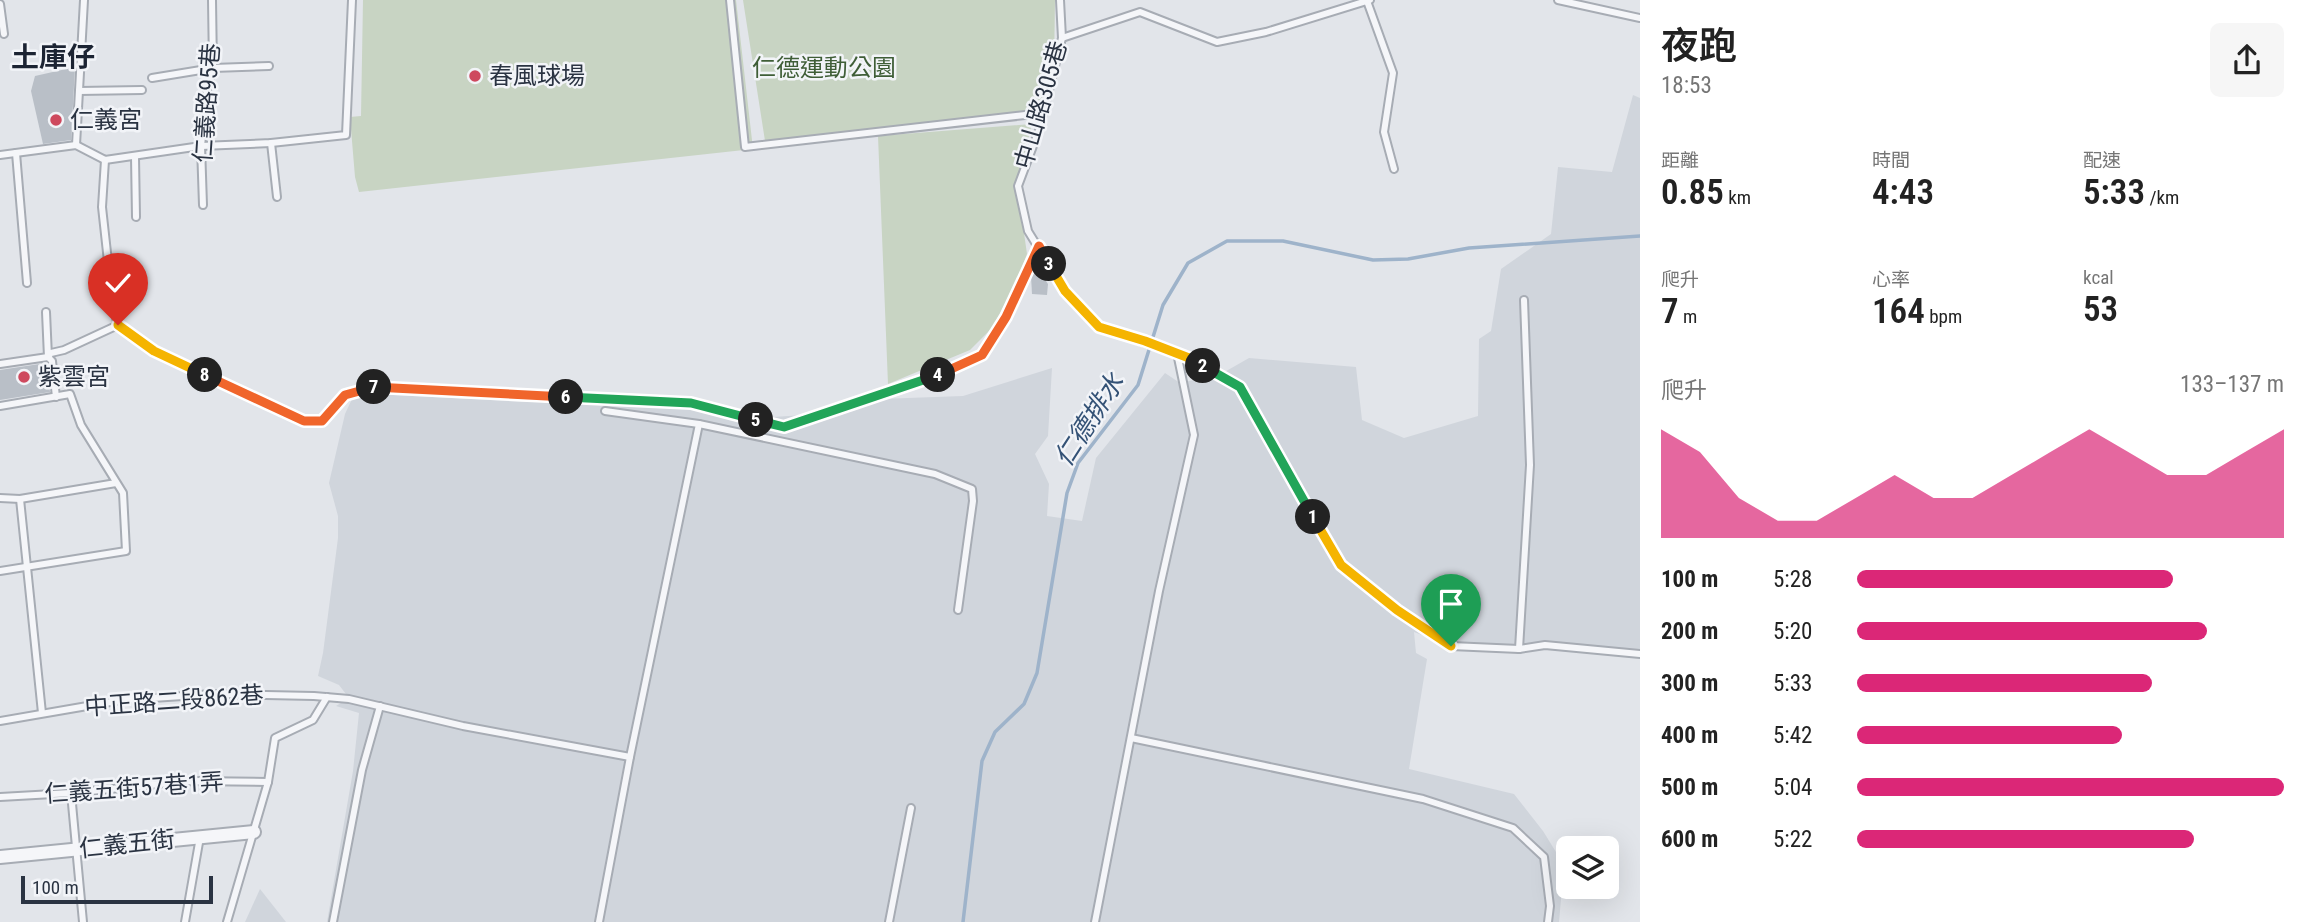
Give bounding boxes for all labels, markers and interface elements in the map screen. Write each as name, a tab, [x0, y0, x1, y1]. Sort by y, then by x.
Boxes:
button: share	[2210, 23, 2284, 97]
text: 夜跑	[1661, 24, 1737, 68]
street label: 中山路305巷	[1009, 38, 1073, 172]
district label: 土庫仔	[11, 41, 95, 74]
street label: 仁義路95巷	[189, 42, 225, 164]
park label: 仁德運動公園	[752, 54, 896, 82]
place label: 春風球場	[489, 62, 585, 90]
marker: 春風球場	[467, 68, 483, 84]
text: 18:53	[1661, 72, 1712, 99]
place label: 仁義宮	[70, 106, 142, 134]
marker: 仁義宮	[48, 112, 64, 128]
text: 距離	[1661, 149, 1699, 172]
text: 時間	[1872, 149, 1910, 172]
text: 配速	[2083, 149, 2121, 172]
text: 0.85	[1661, 172, 1724, 213]
text: 4:43	[1872, 172, 1934, 213]
text: 5:33	[2083, 172, 2145, 213]
text: km	[1724, 186, 1751, 209]
text: /km	[2145, 186, 2179, 209]
pin: 3	[1032, 246, 1066, 282]
text: 3	[1044, 252, 1053, 275]
pin	[88, 253, 148, 325]
icon: check	[99, 264, 137, 302]
text: kcal	[2083, 266, 2114, 289]
text: 爬升	[1661, 268, 1699, 291]
text: 心率	[1872, 268, 1910, 291]
text: 53	[2083, 289, 2118, 330]
text: 7	[1661, 291, 1679, 332]
text: 164	[1872, 291, 1925, 332]
text: m	[1679, 305, 1697, 328]
text: bpm	[1925, 305, 1962, 328]
pin: 2	[1186, 348, 1220, 384]
text: 2	[1198, 354, 1207, 377]
pin: 8	[188, 358, 222, 392]
pin: 4	[920, 358, 956, 392]
place label: 紫雲宮	[38, 363, 110, 391]
text: 8	[200, 363, 209, 386]
text: 4	[933, 363, 942, 386]
water label: 仁德排水	[1048, 367, 1130, 472]
marker: 紫雲宮	[16, 369, 32, 385]
pin: 7	[356, 370, 392, 404]
text: 133–137 m	[2180, 371, 2284, 398]
text: 7	[369, 375, 378, 398]
text: 爬升	[1661, 377, 1707, 404]
pin: 6	[548, 380, 584, 414]
text: 6	[561, 385, 570, 408]
pin: 5	[738, 402, 774, 438]
text: 5	[751, 408, 760, 431]
pin: 1	[1296, 500, 1330, 534]
text: 1	[1308, 505, 1317, 528]
text: 100 m	[1661, 566, 1718, 593]
text: 5:28	[1773, 566, 1812, 593]
pin	[1421, 574, 1481, 646]
icon: arrive	[1432, 585, 1470, 623]
text: 200 m	[1661, 618, 1718, 645]
text: 5:20	[1773, 618, 1812, 645]
text: 300 m	[1661, 670, 1718, 697]
text: 5:33	[1773, 670, 1812, 697]
street label: 中正路二段862巷	[83, 681, 265, 721]
text: 400 m	[1661, 722, 1718, 749]
text: 5:42	[1773, 722, 1812, 749]
street label: 仁義五街57巷1弄	[43, 768, 225, 808]
text: 500 m	[1661, 774, 1718, 801]
text: 5:04	[1773, 774, 1812, 801]
street label: 仁義五街	[78, 825, 176, 863]
text: 600 m	[1661, 826, 1718, 853]
text: 5:22	[1773, 826, 1812, 853]
map controls	[1556, 836, 1619, 899]
button: layers	[1556, 836, 1619, 899]
scale bar	[21, 873, 214, 905]
text: 100 m	[32, 876, 79, 899]

